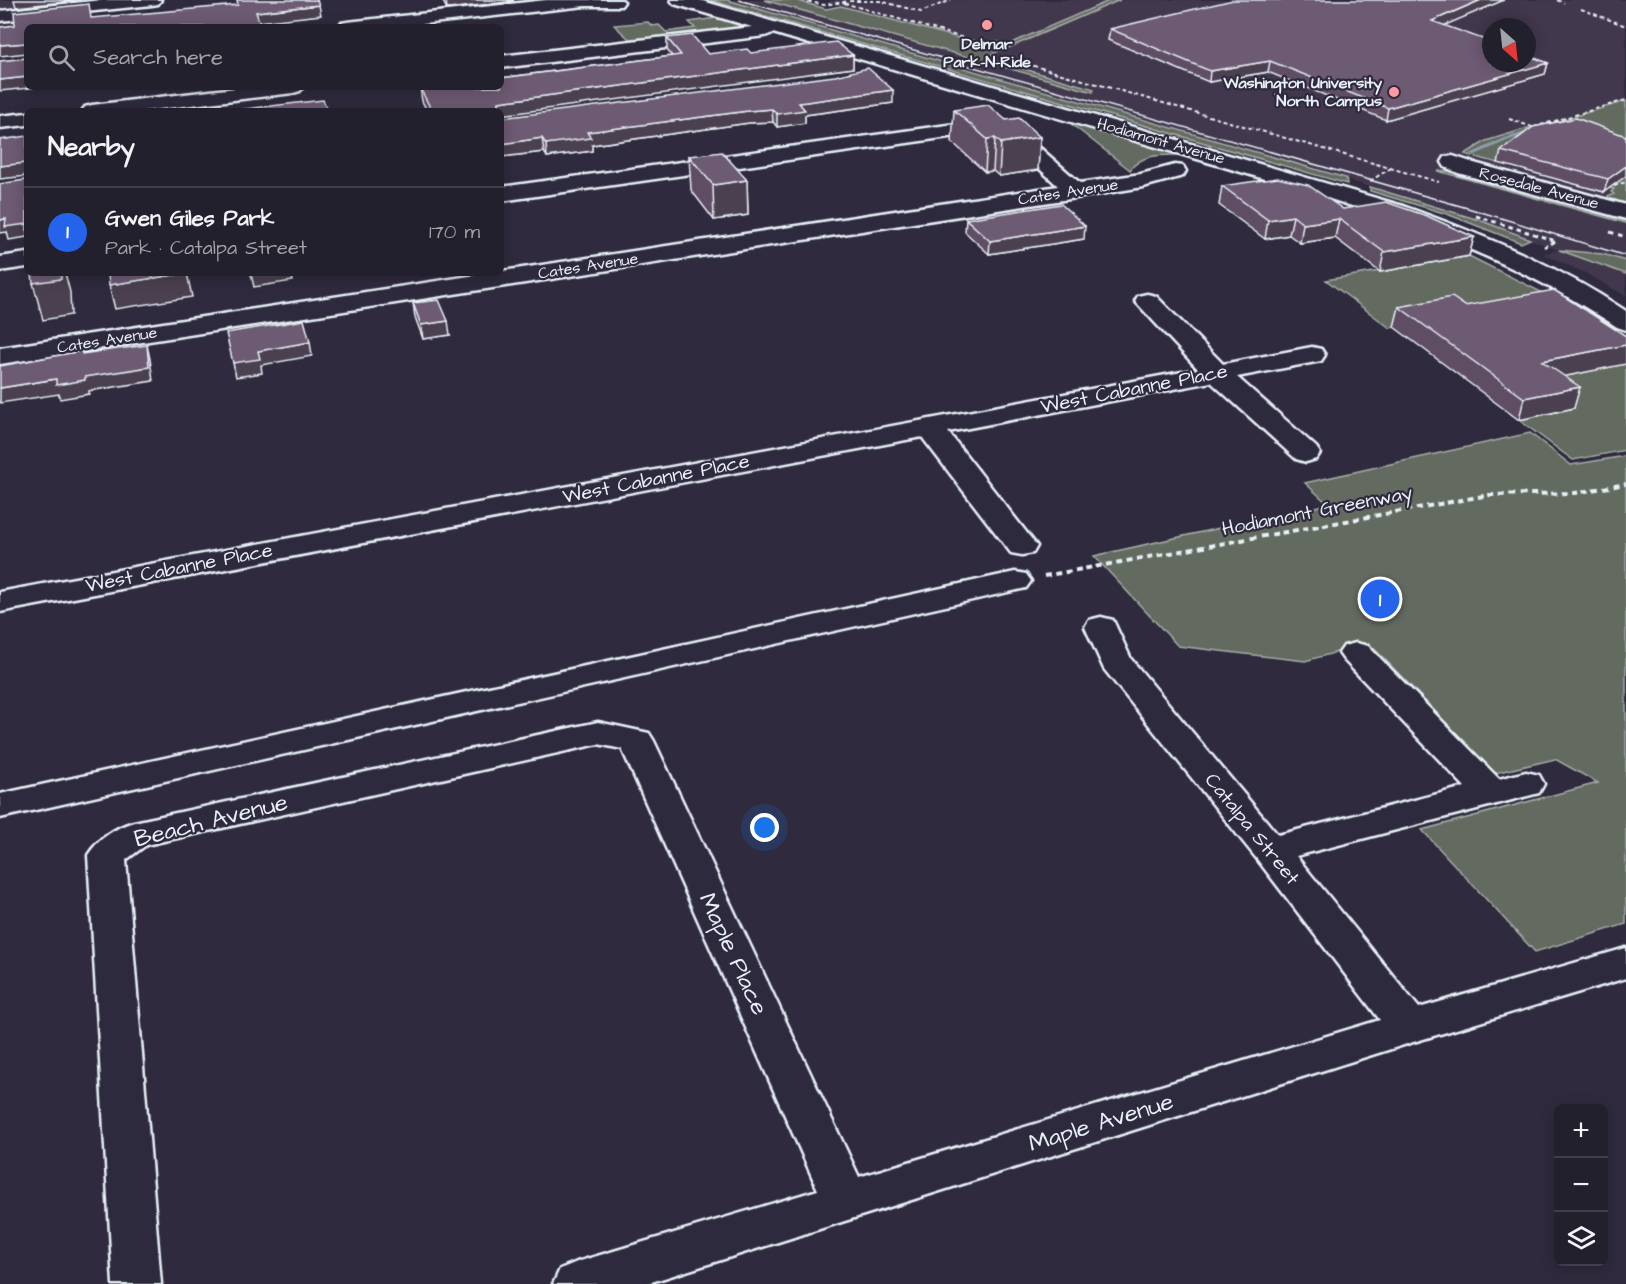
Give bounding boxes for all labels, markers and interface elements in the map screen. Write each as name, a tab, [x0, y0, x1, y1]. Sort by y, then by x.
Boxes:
marker: Delmar Park-N-Ride	[980, 18, 994, 32]
north arrow	[1482, 18, 1536, 72]
search box	[24, 24, 504, 90]
place label: Delmar Park-N-Ride	[943, 33, 1031, 73]
icon: search	[45, 41, 78, 74]
text: Search here	[93, 42, 223, 73]
place label: Washington University North Campus	[1222, 72, 1382, 112]
marker: Washington University North Campus	[1387, 85, 1401, 99]
street label: Hodiamont Avenue	[1095, 112, 1228, 170]
text: Nearby	[48, 129, 135, 165]
street label: Rosedale Avenue	[1477, 161, 1602, 215]
street label: Cates Avenue	[1016, 173, 1120, 211]
text: Gwen Giles Park	[105, 203, 274, 234]
text: 1	[66, 218, 69, 246]
text: 170 m	[429, 218, 480, 246]
text: Park · Catalpa Street	[105, 234, 307, 262]
street label: Cates Avenue	[536, 247, 640, 285]
street label: Cates Avenue	[55, 321, 159, 359]
street label: West Cabanne Place	[1038, 357, 1230, 421]
street label: West Cabanne Place	[560, 447, 752, 511]
street label: Hodiamont Greenway	[1219, 479, 1415, 544]
street label: West Cabanne Place	[83, 536, 275, 600]
pin: 1	[1360, 576, 1400, 622]
street label: Catalpa Street	[1198, 767, 1306, 891]
street label: Beach Avenue	[131, 786, 291, 856]
your location	[750, 813, 779, 842]
street label: Maple Place	[690, 887, 776, 1021]
street label: Maple Avenue	[1024, 1085, 1178, 1161]
map controls	[1554, 1104, 1608, 1266]
button: +	[1554, 1104, 1608, 1158]
button: −	[1554, 1158, 1608, 1212]
button: layers	[1554, 1212, 1608, 1266]

